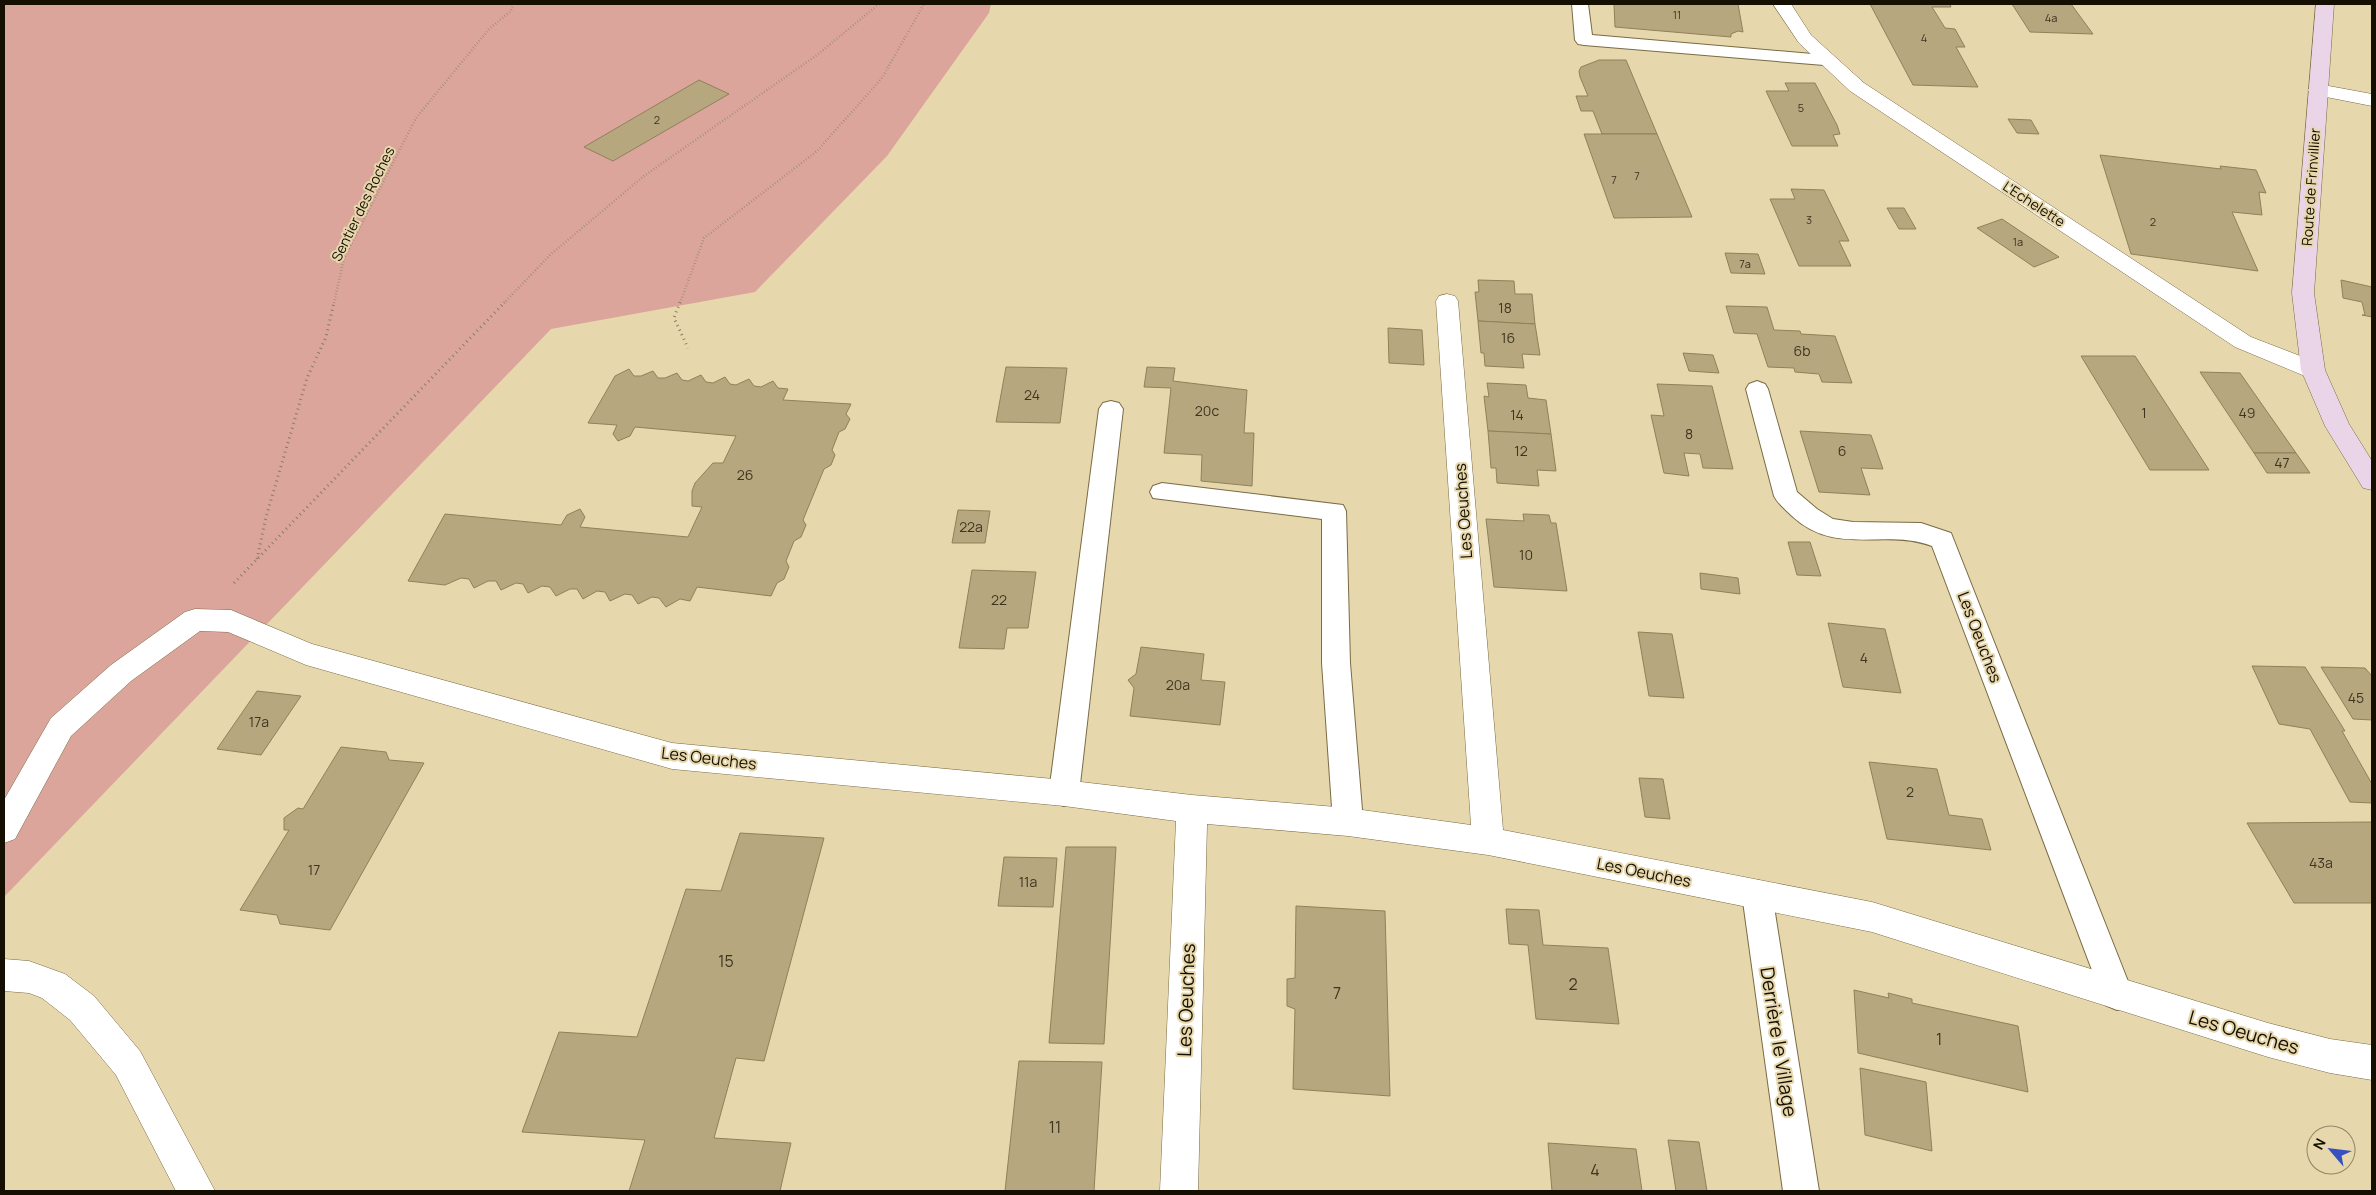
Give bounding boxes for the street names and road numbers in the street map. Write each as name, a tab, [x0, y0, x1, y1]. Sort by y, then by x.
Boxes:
street label: Route de Frinvillier	[2297, 127, 2324, 247]
street label: Sentier des Roches	[327, 143, 399, 264]
street label: L'Echelette	[1999, 176, 2069, 231]
street label: Les Oeuches	[1449, 463, 1477, 559]
street label: Les Oeuches	[1953, 588, 2007, 686]
street label: Les Oeuches	[660, 741, 758, 775]
street label: Les Oeuches	[1595, 852, 1693, 892]
street label: Les Oeuches	[1171, 943, 1201, 1057]
street label: Derrière le Village	[1754, 965, 1804, 1119]
street label: Les Oeuches	[2186, 1004, 2302, 1060]

